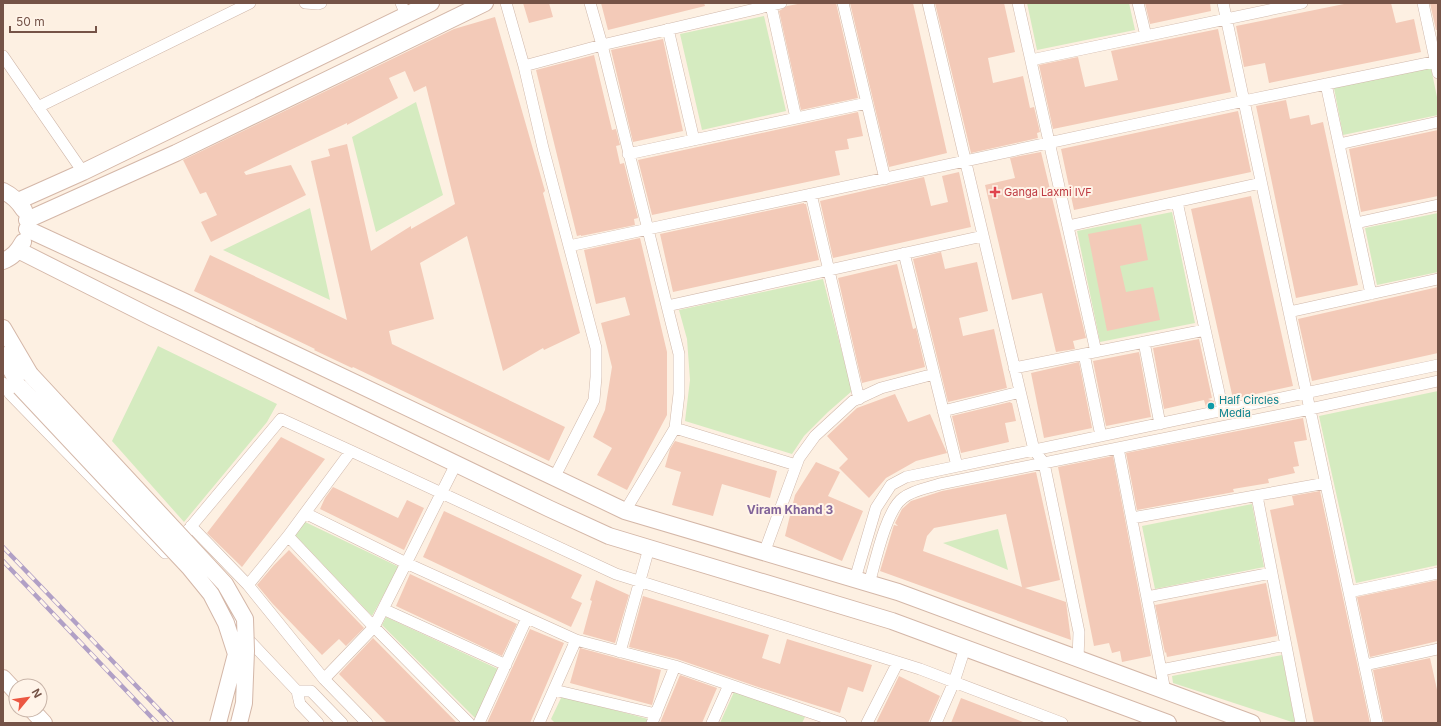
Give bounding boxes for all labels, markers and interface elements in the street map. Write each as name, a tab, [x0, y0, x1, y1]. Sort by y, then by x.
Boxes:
scale bar	[10, 8, 96, 34]
text: 50 m	[16, 14, 45, 29]
place label: Ganga Laxmi IVF	[1004, 185, 1092, 199]
marker: Ganga Laxmi IVF	[989, 186, 1001, 198]
place label: Half Circles Media	[1219, 393, 1279, 420]
marker: Half Circles Media	[1206, 401, 1216, 411]
district label: Viram Khand 3	[747, 502, 833, 517]
north arrow	[8, 678, 48, 718]
text: N	[29, 686, 45, 700]

